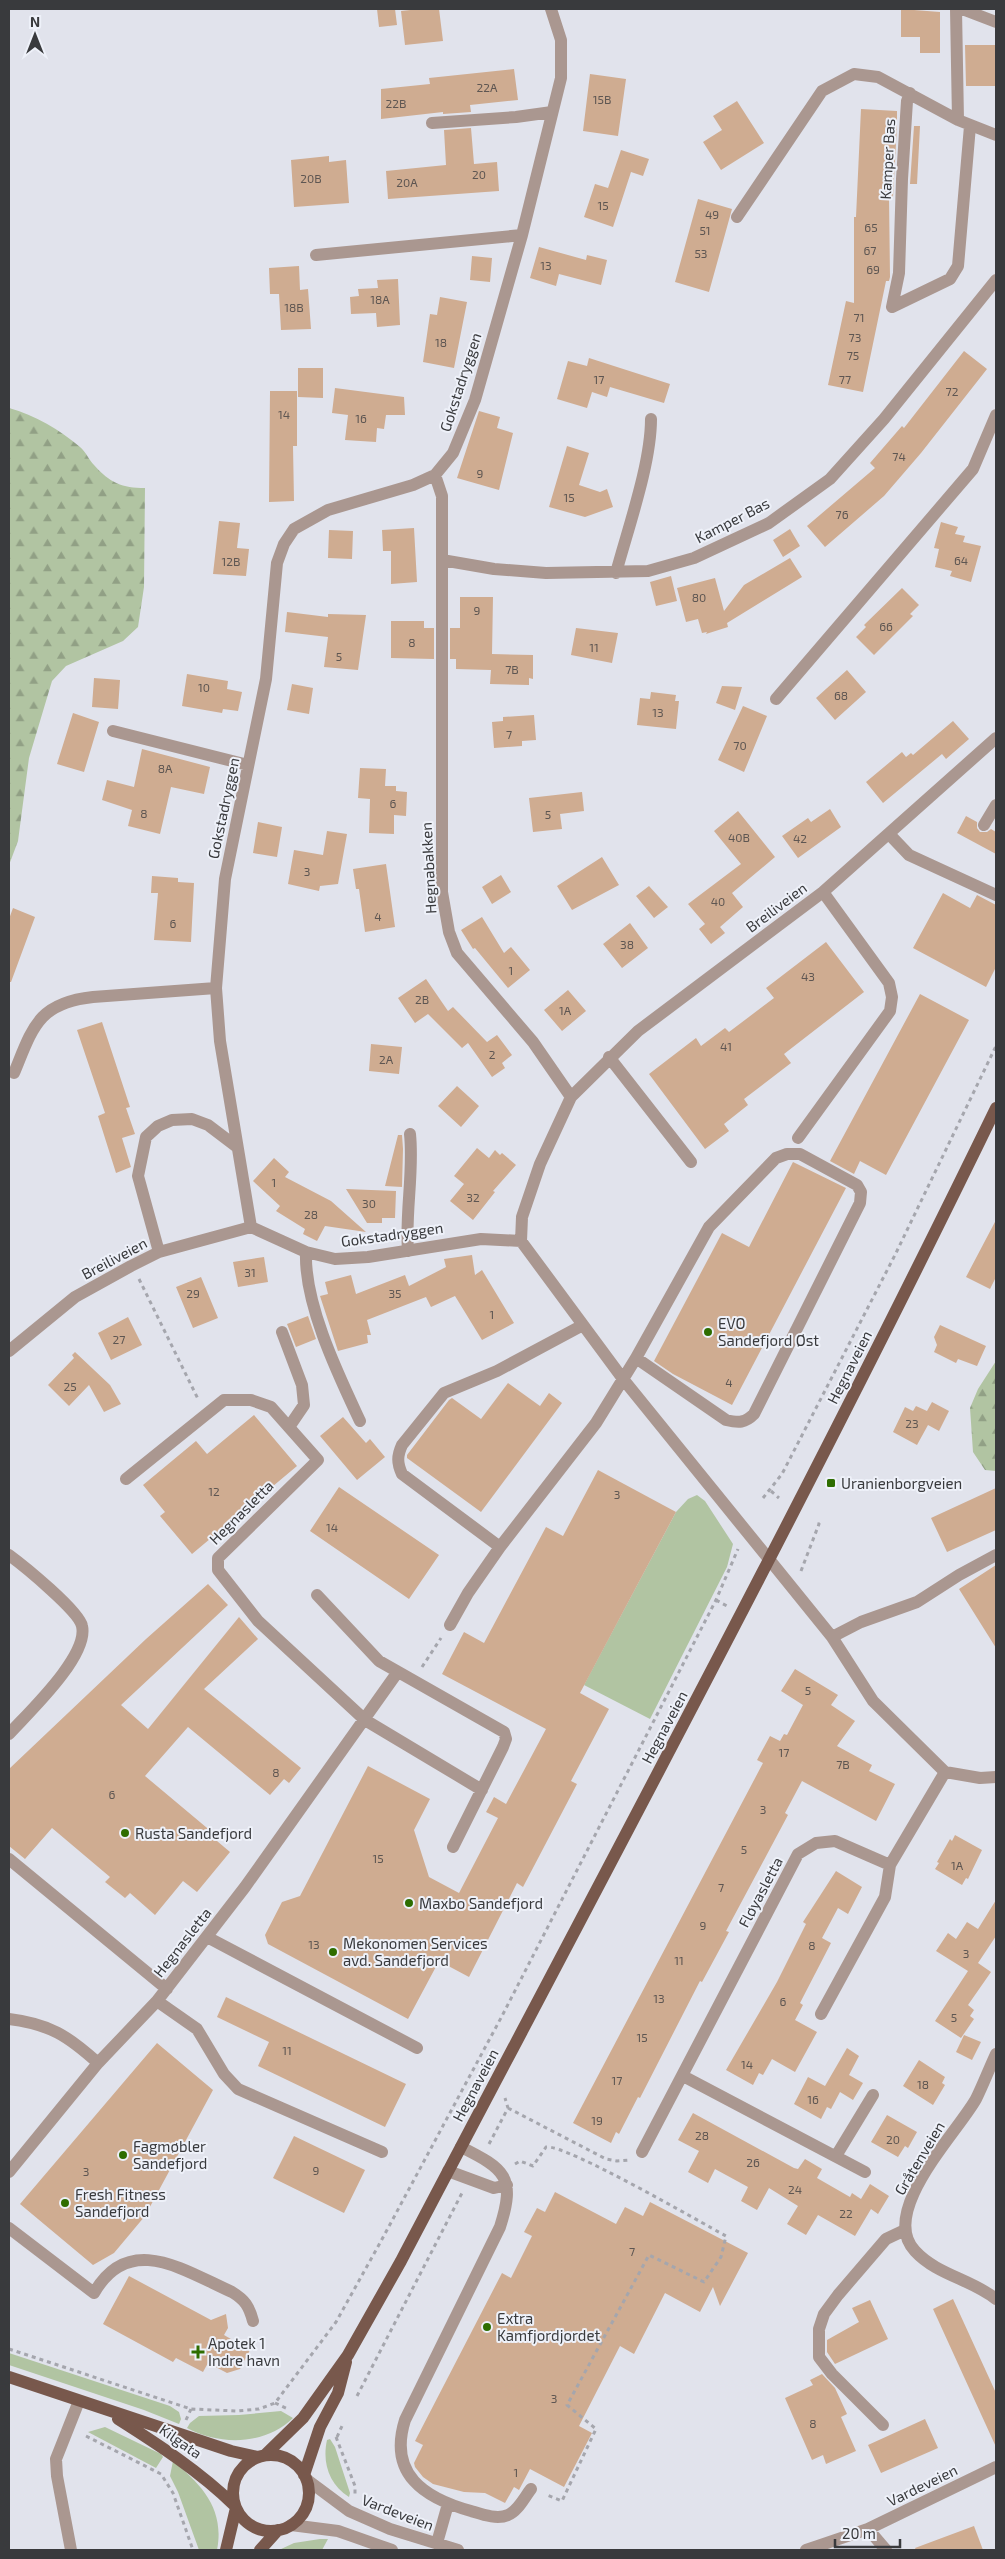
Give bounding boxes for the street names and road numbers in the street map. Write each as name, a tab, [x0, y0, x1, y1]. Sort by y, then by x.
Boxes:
street label: Kamper Bas	[876, 118, 898, 200]
street label: Gokstadryggen	[436, 330, 484, 434]
street label: Kamper Bas	[692, 494, 772, 546]
street label: Gokstadryggen	[203, 756, 243, 860]
street label: Hegnabakken	[417, 822, 439, 914]
street label: Breiliveien	[742, 878, 810, 936]
street label: Gokstadryggen	[340, 1218, 444, 1250]
street label: Breiliveien	[78, 1233, 150, 1283]
street label: Hegnaveien	[823, 1327, 875, 1407]
street label: Hegnasletta	[205, 1476, 277, 1548]
street label: Hegnaveien	[637, 1688, 691, 1766]
street label: Fløyasletta	[734, 1854, 786, 1930]
street label: Hegnasletta	[149, 1904, 215, 1980]
street label: Hegnaveien	[448, 2046, 502, 2124]
street label: Gråtenveien	[890, 2118, 948, 2198]
street label: Kilgata	[156, 2420, 206, 2462]
street label: Vardeveien	[884, 2460, 960, 2510]
street label: Vardeveien	[359, 2490, 437, 2534]

